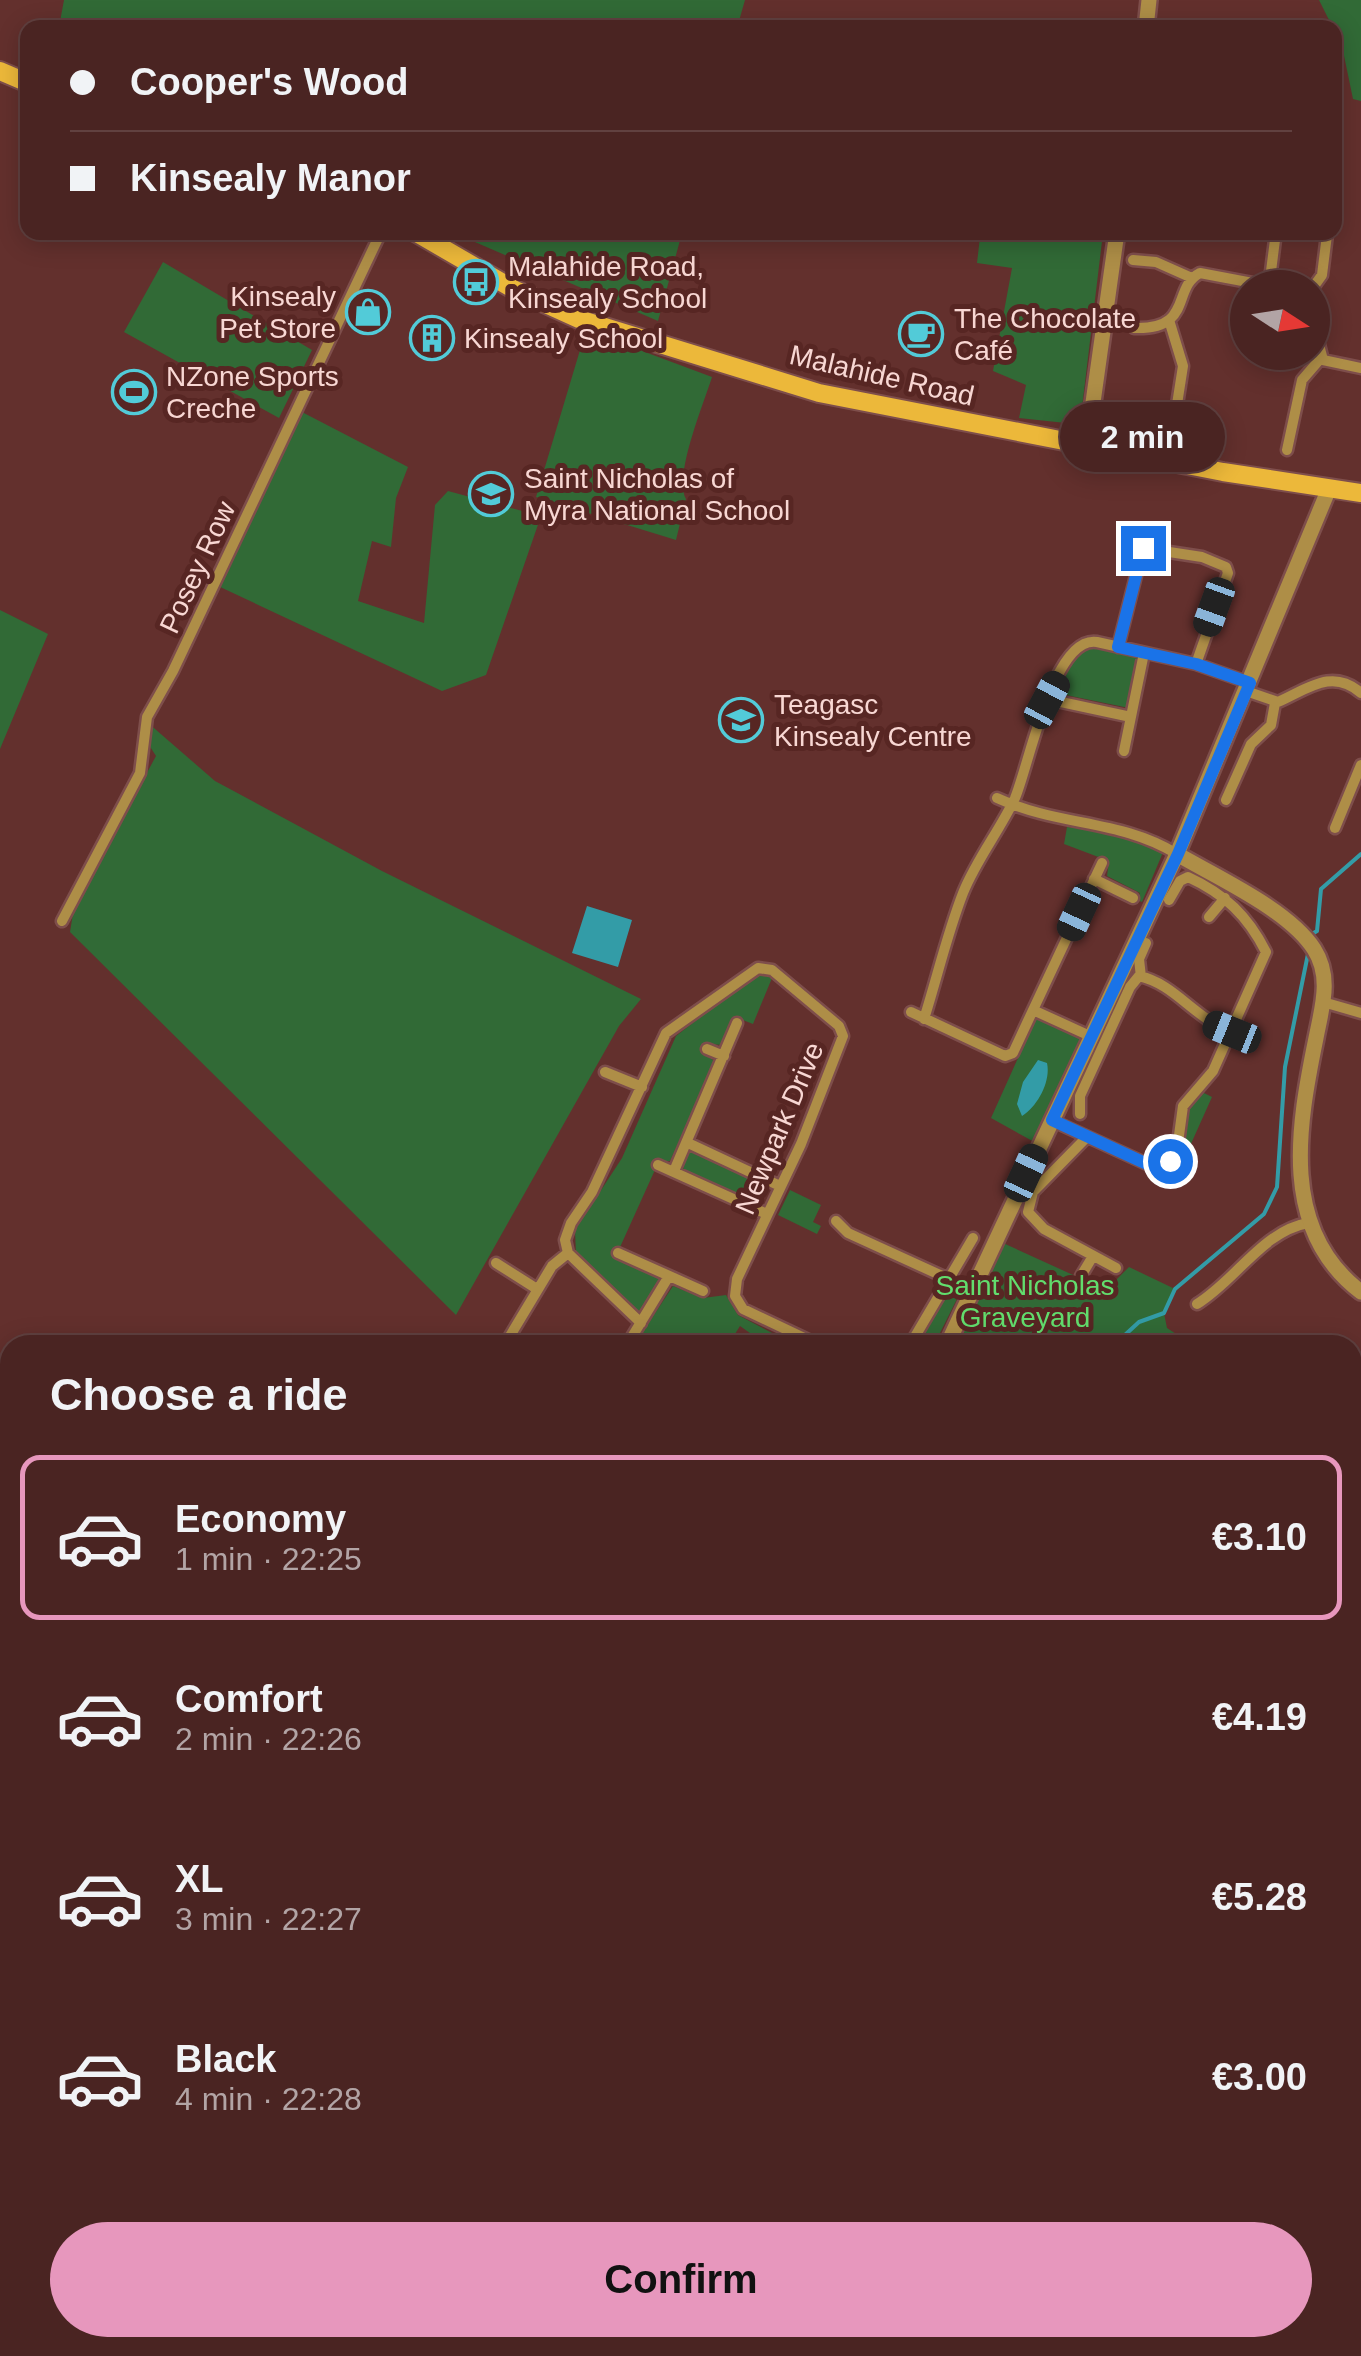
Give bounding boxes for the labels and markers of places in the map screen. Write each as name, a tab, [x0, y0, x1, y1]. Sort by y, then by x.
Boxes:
place label: Malahide Road, Kinsealy School	[508, 251, 707, 314]
bus stop icon: Malahide Road, Kinsealy School	[453, 259, 499, 305]
place label: Kinsealy Pet Store	[219, 281, 336, 344]
shop icon: Kinsealy Pet Store	[345, 289, 391, 335]
place label: The Chocolate Café	[954, 303, 1136, 366]
cafe icon: The Chocolate Café	[898, 311, 944, 357]
building icon: Kinsealy School	[409, 315, 455, 361]
place label: Kinsealy School	[464, 323, 663, 354]
place label: NZone Sports Creche	[166, 361, 339, 424]
sports icon: NZone Sports Creche	[111, 369, 157, 415]
place label: Saint Nicholas of Myra National School	[524, 463, 790, 526]
school or university icon: Saint Nicholas of Myra National School	[468, 471, 514, 517]
place label: Teagasc Kinsealy Centre	[774, 689, 972, 752]
school or university icon: Teagasc Kinsealy Centre	[718, 697, 764, 743]

